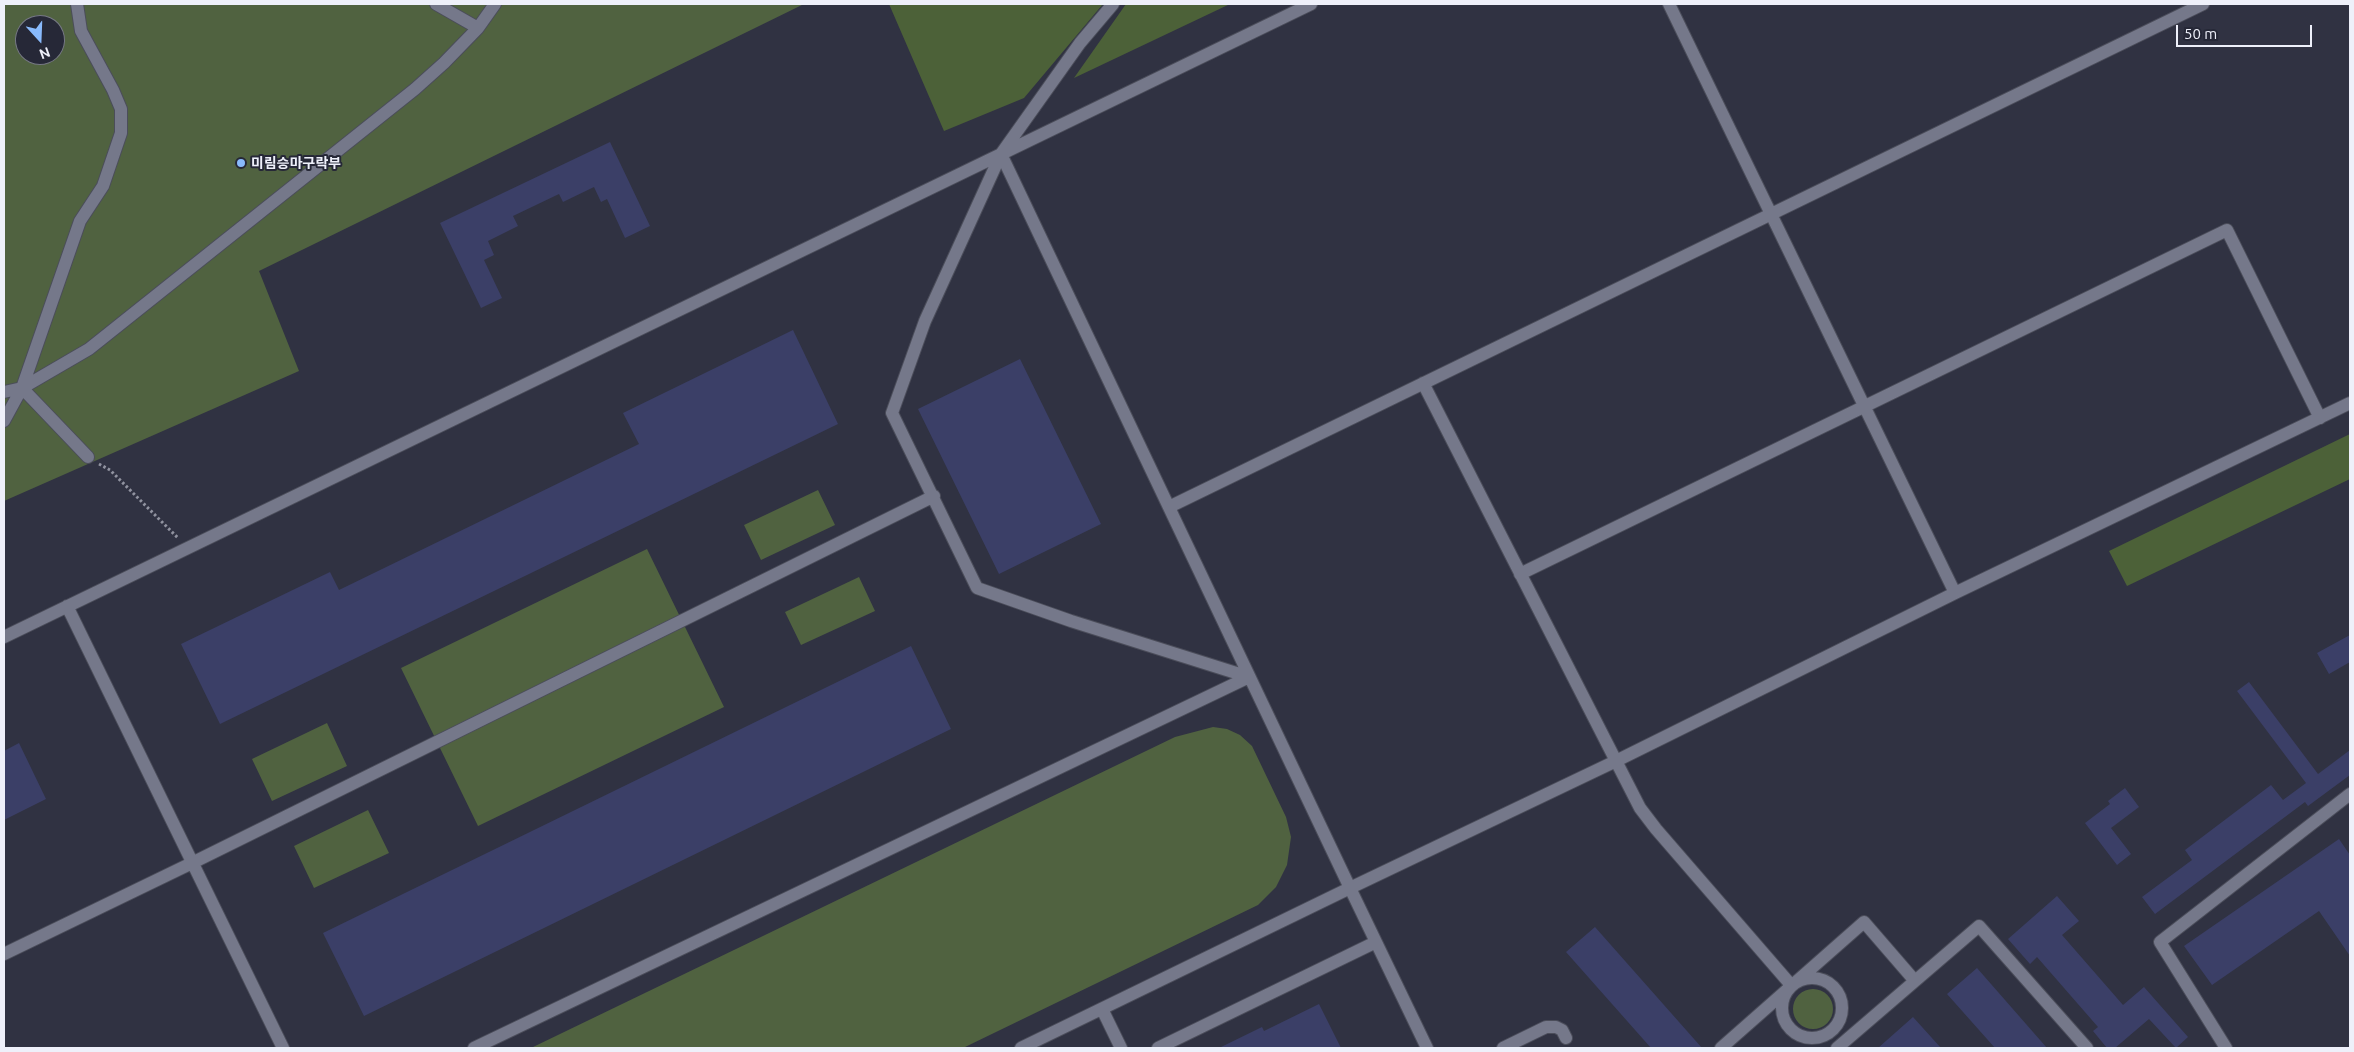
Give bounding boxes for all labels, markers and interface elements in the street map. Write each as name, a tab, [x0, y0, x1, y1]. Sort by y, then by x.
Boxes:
north arrow	[15, 15, 65, 65]
scale bar	[2179, 15, 2315, 47]
text: 50 m	[2184, 25, 2217, 42]
text: N	[37, 44, 52, 62]
place label: 미림승마구락부	[251, 155, 341, 171]
marker: 미림승마구락부	[235, 157, 247, 169]

